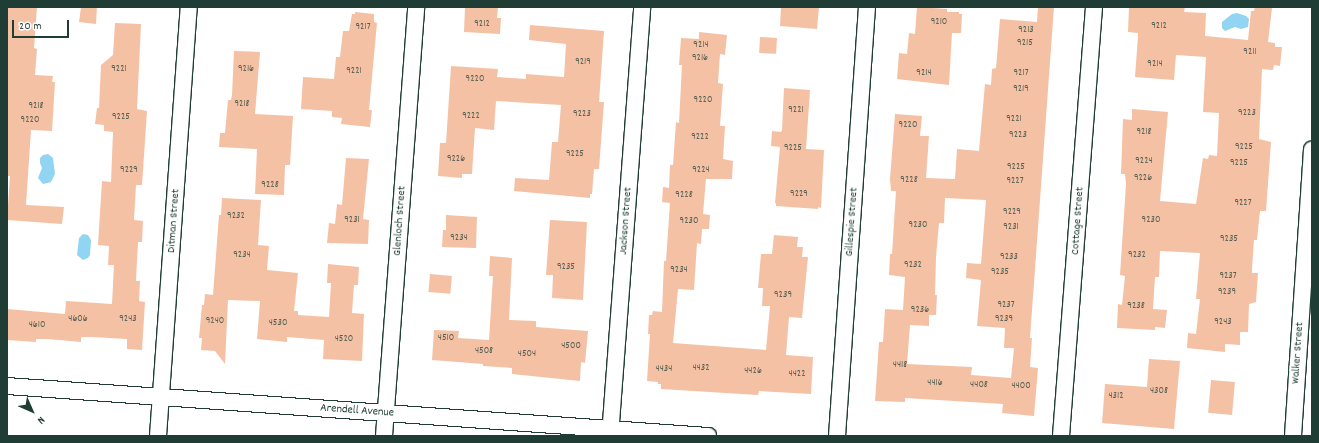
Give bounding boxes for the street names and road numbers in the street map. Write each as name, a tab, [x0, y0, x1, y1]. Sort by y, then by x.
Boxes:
street label: Glenloch Street	[390, 186, 410, 256]
street label: Cottage Street	[1068, 186, 1088, 256]
street label: Jackson Street	[616, 187, 636, 255]
street label: Gillespie Street	[842, 187, 862, 257]
street label: Ditman Street	[165, 189, 183, 253]
street label: Walker Street	[1289, 322, 1307, 384]
street label: Arendell Avenue	[320, 401, 394, 421]

